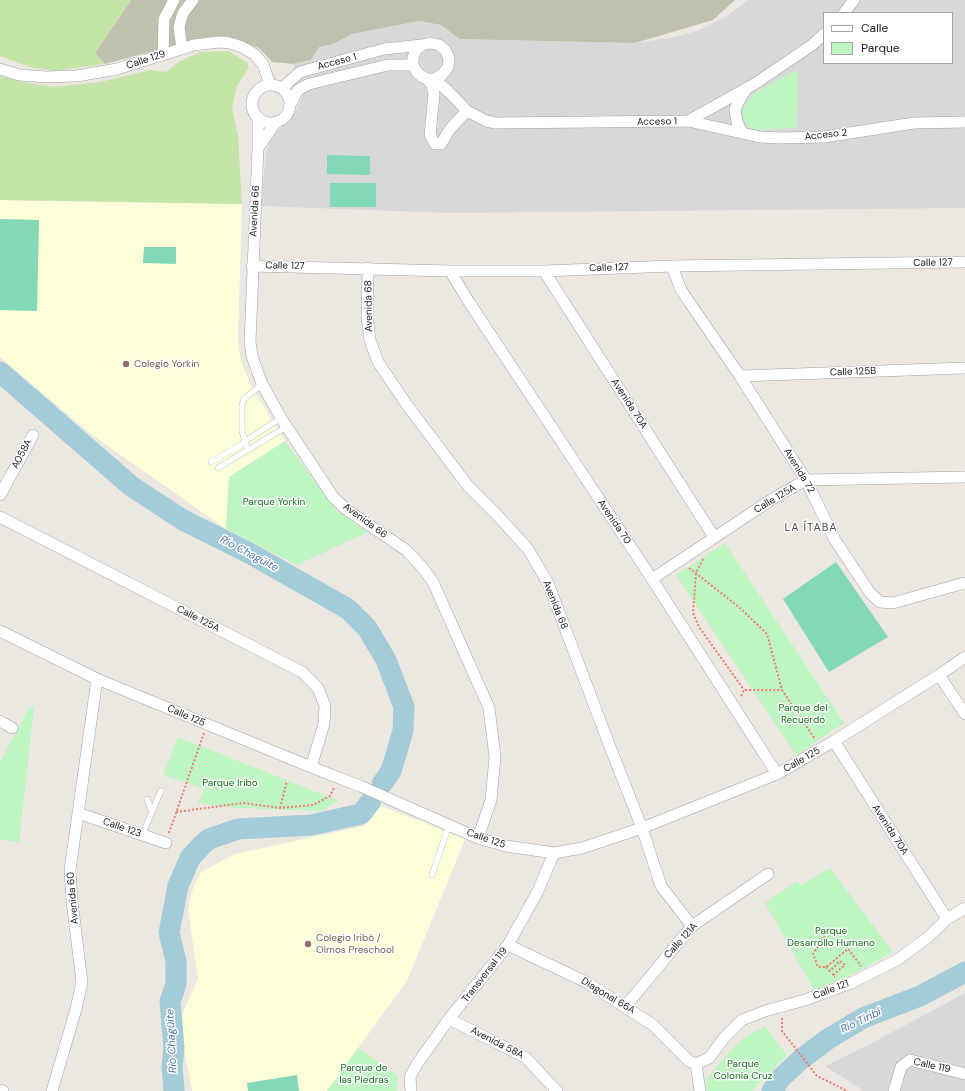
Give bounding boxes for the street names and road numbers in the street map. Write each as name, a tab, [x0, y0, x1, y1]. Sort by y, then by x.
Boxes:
street label: Calle 129	[125, 48, 167, 72]
street label: Acceso 1	[316, 51, 358, 73]
street label: Acceso 1	[637, 116, 677, 128]
street label: Acceso 2	[804, 127, 848, 143]
street label: Avenida 66	[248, 185, 262, 237]
street label: Calle 127	[913, 257, 953, 269]
street label: Calle 127	[265, 260, 305, 272]
street label: Calle 127	[589, 261, 629, 275]
street label: Avenida 68	[363, 280, 375, 332]
street label: Calle 125B	[830, 365, 876, 379]
street label: Avenida 70A	[608, 377, 650, 431]
street label: A058A	[9, 437, 35, 471]
street label: Avenida 72	[781, 446, 817, 496]
street label: Calle 125A	[752, 482, 798, 516]
street label: Avenida 70	[595, 497, 633, 547]
street label: Avenida 66	[340, 501, 390, 541]
street label: Avenida 68	[540, 579, 570, 631]
street label: Calle 125A	[175, 603, 221, 635]
street label: Calle 125	[165, 703, 207, 729]
street label: Calle 125	[782, 745, 822, 775]
street label: Avenida 70A	[869, 803, 911, 857]
street label: Calle 123	[101, 816, 143, 840]
street label: Calle 125	[465, 827, 507, 851]
street label: Avenida 60	[65, 871, 81, 925]
street label: Calle 121A	[662, 921, 700, 961]
street label: Transversal 119	[460, 945, 510, 1005]
street label: Diagonal 66A	[579, 975, 637, 1017]
street label: Calle 121	[811, 978, 851, 1002]
street label: Avenida 58A	[468, 1025, 526, 1061]
street label: Calle 119	[912, 1056, 952, 1076]

